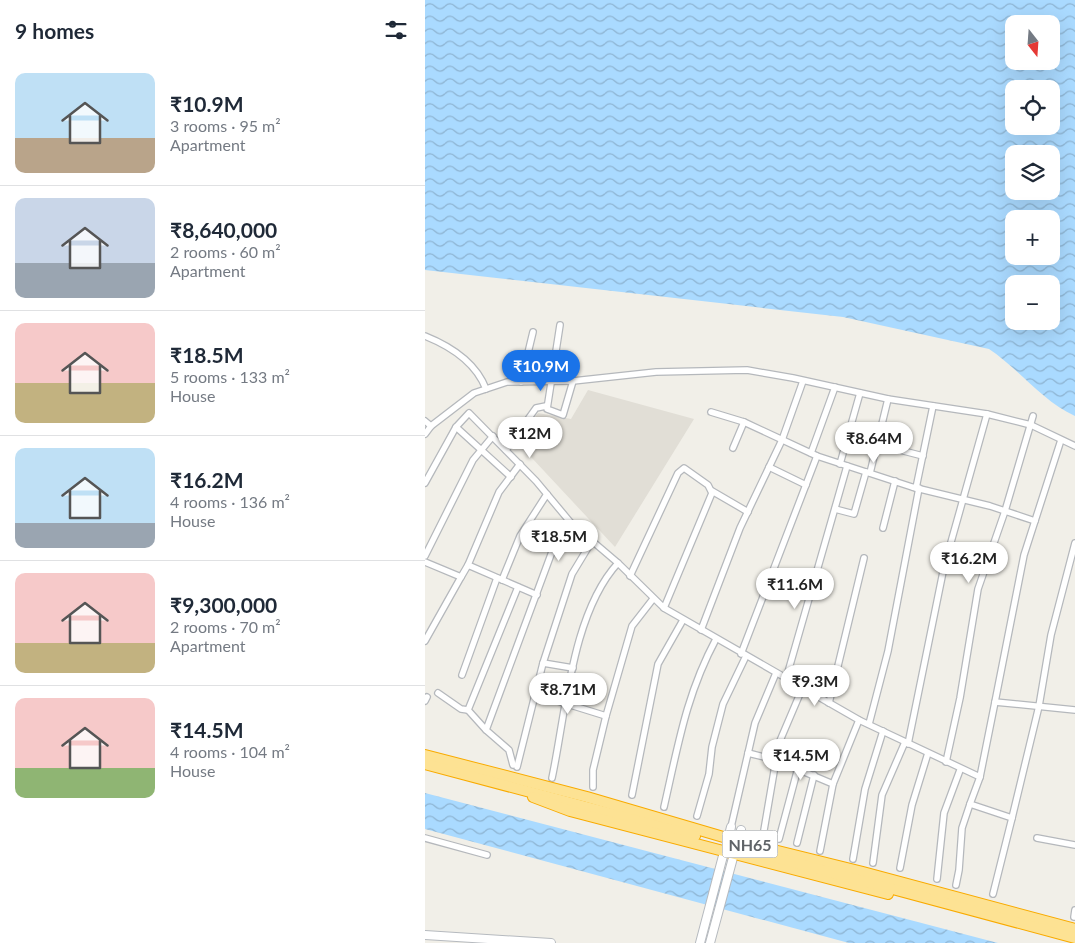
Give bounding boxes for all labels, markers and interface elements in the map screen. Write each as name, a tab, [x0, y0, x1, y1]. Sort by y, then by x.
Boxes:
north arrow	[1005, 15, 1060, 70]
map controls	[1005, 15, 1060, 330]
icon: filters	[382, 16, 410, 44]
text: 9 homes	[15, 18, 94, 43]
button: locate	[1005, 80, 1060, 135]
text: ₹10.9M	[170, 91, 244, 116]
icon: home	[55, 93, 115, 153]
text: 3 rooms · 95 m²	[170, 116, 281, 135]
text: Apartment	[170, 135, 245, 154]
button: layers	[1005, 145, 1060, 200]
button: +	[1005, 210, 1060, 265]
text: ₹8,640,000	[170, 217, 277, 242]
icon: home	[55, 218, 115, 278]
text: 2 rooms · 60 m²	[170, 242, 281, 261]
text: Apartment	[170, 261, 245, 280]
button: −	[1005, 275, 1060, 330]
text: ₹18.5M	[170, 342, 244, 367]
icon: home	[55, 343, 115, 403]
pin: ₹10.9M	[500, 350, 582, 392]
text: ₹10.9M	[513, 356, 569, 375]
text: 5 rooms · 133 m²	[170, 367, 290, 386]
text: House	[170, 386, 215, 405]
pin: ₹12M	[500, 416, 560, 459]
pin: ₹8.64M	[833, 422, 915, 464]
text: ₹12M	[509, 423, 551, 442]
text: ₹8.64M	[846, 428, 902, 447]
text: ₹16.2M	[170, 467, 244, 492]
icon: home	[55, 468, 115, 528]
text: 4 rooms · 136 m²	[170, 492, 290, 511]
text: House	[170, 511, 215, 530]
pin: ₹18.5M	[518, 520, 600, 562]
text: ₹18.5M	[531, 526, 587, 545]
pin: ₹16.2M	[928, 542, 1010, 584]
text: ₹16.2M	[941, 548, 997, 567]
pin: ₹11.6M	[754, 568, 836, 610]
text: ₹11.6M	[767, 574, 823, 593]
text: ₹9,300,000	[170, 592, 277, 617]
icon: home	[55, 593, 115, 653]
text: 2 rooms · 70 m²	[170, 617, 281, 636]
text: Apartment	[170, 636, 245, 655]
pin: ₹9.3M	[780, 664, 850, 707]
text: ₹9.3M	[792, 671, 838, 690]
pin: ₹8.71M	[527, 672, 609, 715]
text: ₹8.71M	[540, 679, 596, 698]
text: ₹14.5M	[170, 717, 244, 742]
icon: home	[55, 718, 115, 778]
pin: ₹14.5M	[760, 738, 842, 781]
text: 4 rooms · 104 m²	[170, 742, 290, 761]
text: ₹14.5M	[773, 745, 829, 764]
text: House	[170, 761, 215, 780]
road number: NH65	[723, 831, 777, 858]

